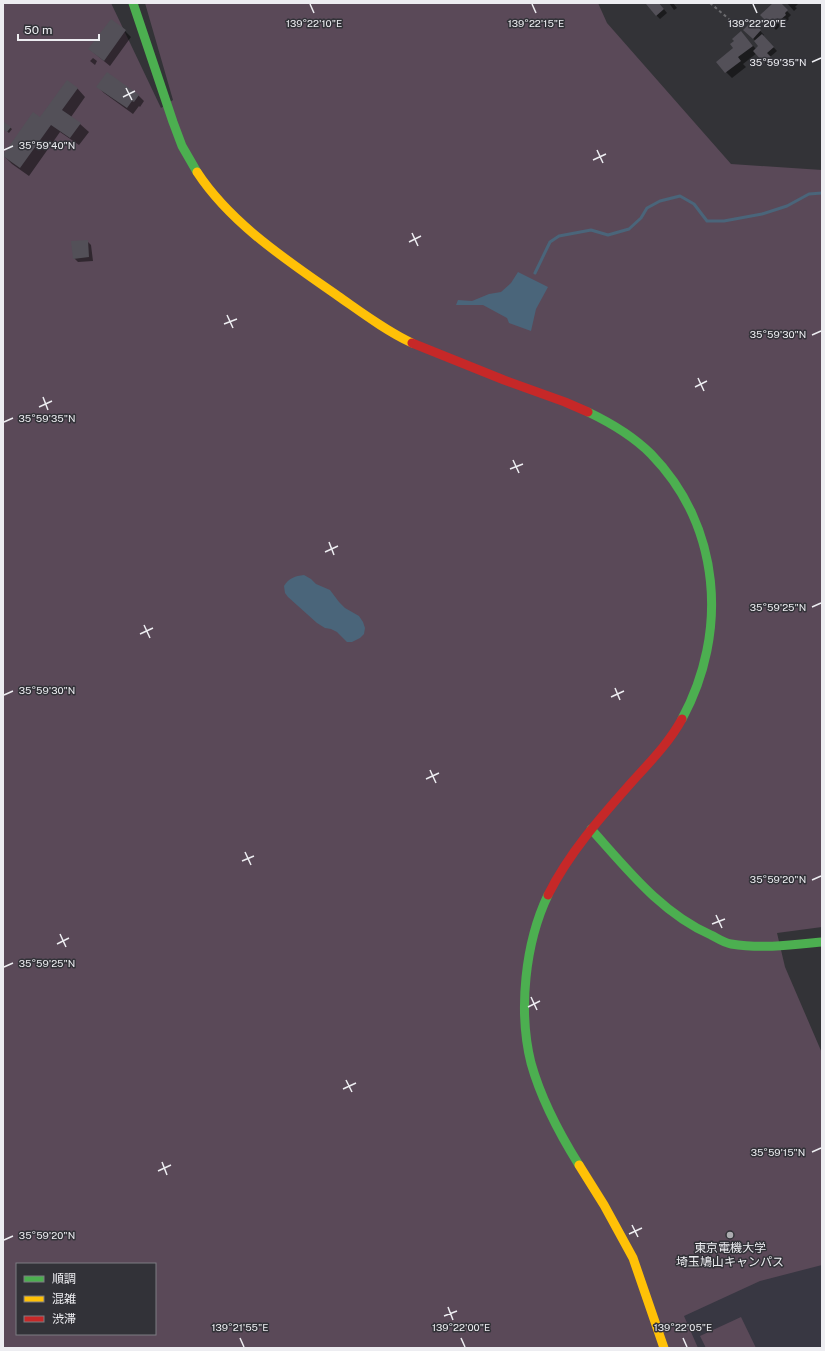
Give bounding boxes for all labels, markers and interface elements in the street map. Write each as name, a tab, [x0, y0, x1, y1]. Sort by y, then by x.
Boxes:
scale bar	[18, 16, 99, 42]
text: 139°22'10"E	[286, 17, 342, 29]
text: 139°22'15"E	[508, 17, 564, 29]
text: 139°22'20"E	[728, 17, 786, 29]
text: 50 m	[24, 23, 52, 37]
text: 35°59'35"N	[750, 56, 806, 68]
text: 35°59'40"N	[19, 139, 75, 151]
text: 35°59'30"N	[750, 328, 806, 340]
text: 35°59'35"N	[19, 412, 75, 424]
text: 35°59'25"N	[750, 601, 806, 613]
text: 35°59'30"N	[19, 684, 75, 696]
text: 35°59'20"N	[750, 873, 806, 885]
text: 35°59'25"N	[19, 957, 75, 969]
text: 35°59'15"N	[751, 1146, 805, 1158]
text: 35°59'20"N	[19, 1229, 75, 1241]
marker: 東京電機大学 埼玉鳩山キャンパス	[725, 1230, 735, 1240]
place label: 東京電機大学 埼玉鳩山キャンパス	[676, 1241, 784, 1269]
legend	[16, 1263, 156, 1335]
text: 順調	[52, 1272, 76, 1286]
text: 混雑	[52, 1292, 76, 1306]
text: 渋滞	[52, 1312, 76, 1326]
text: 139°21'55"E	[212, 1321, 268, 1333]
text: 139°22'00"E	[432, 1321, 490, 1333]
text: 139°22'05"E	[654, 1321, 712, 1333]

